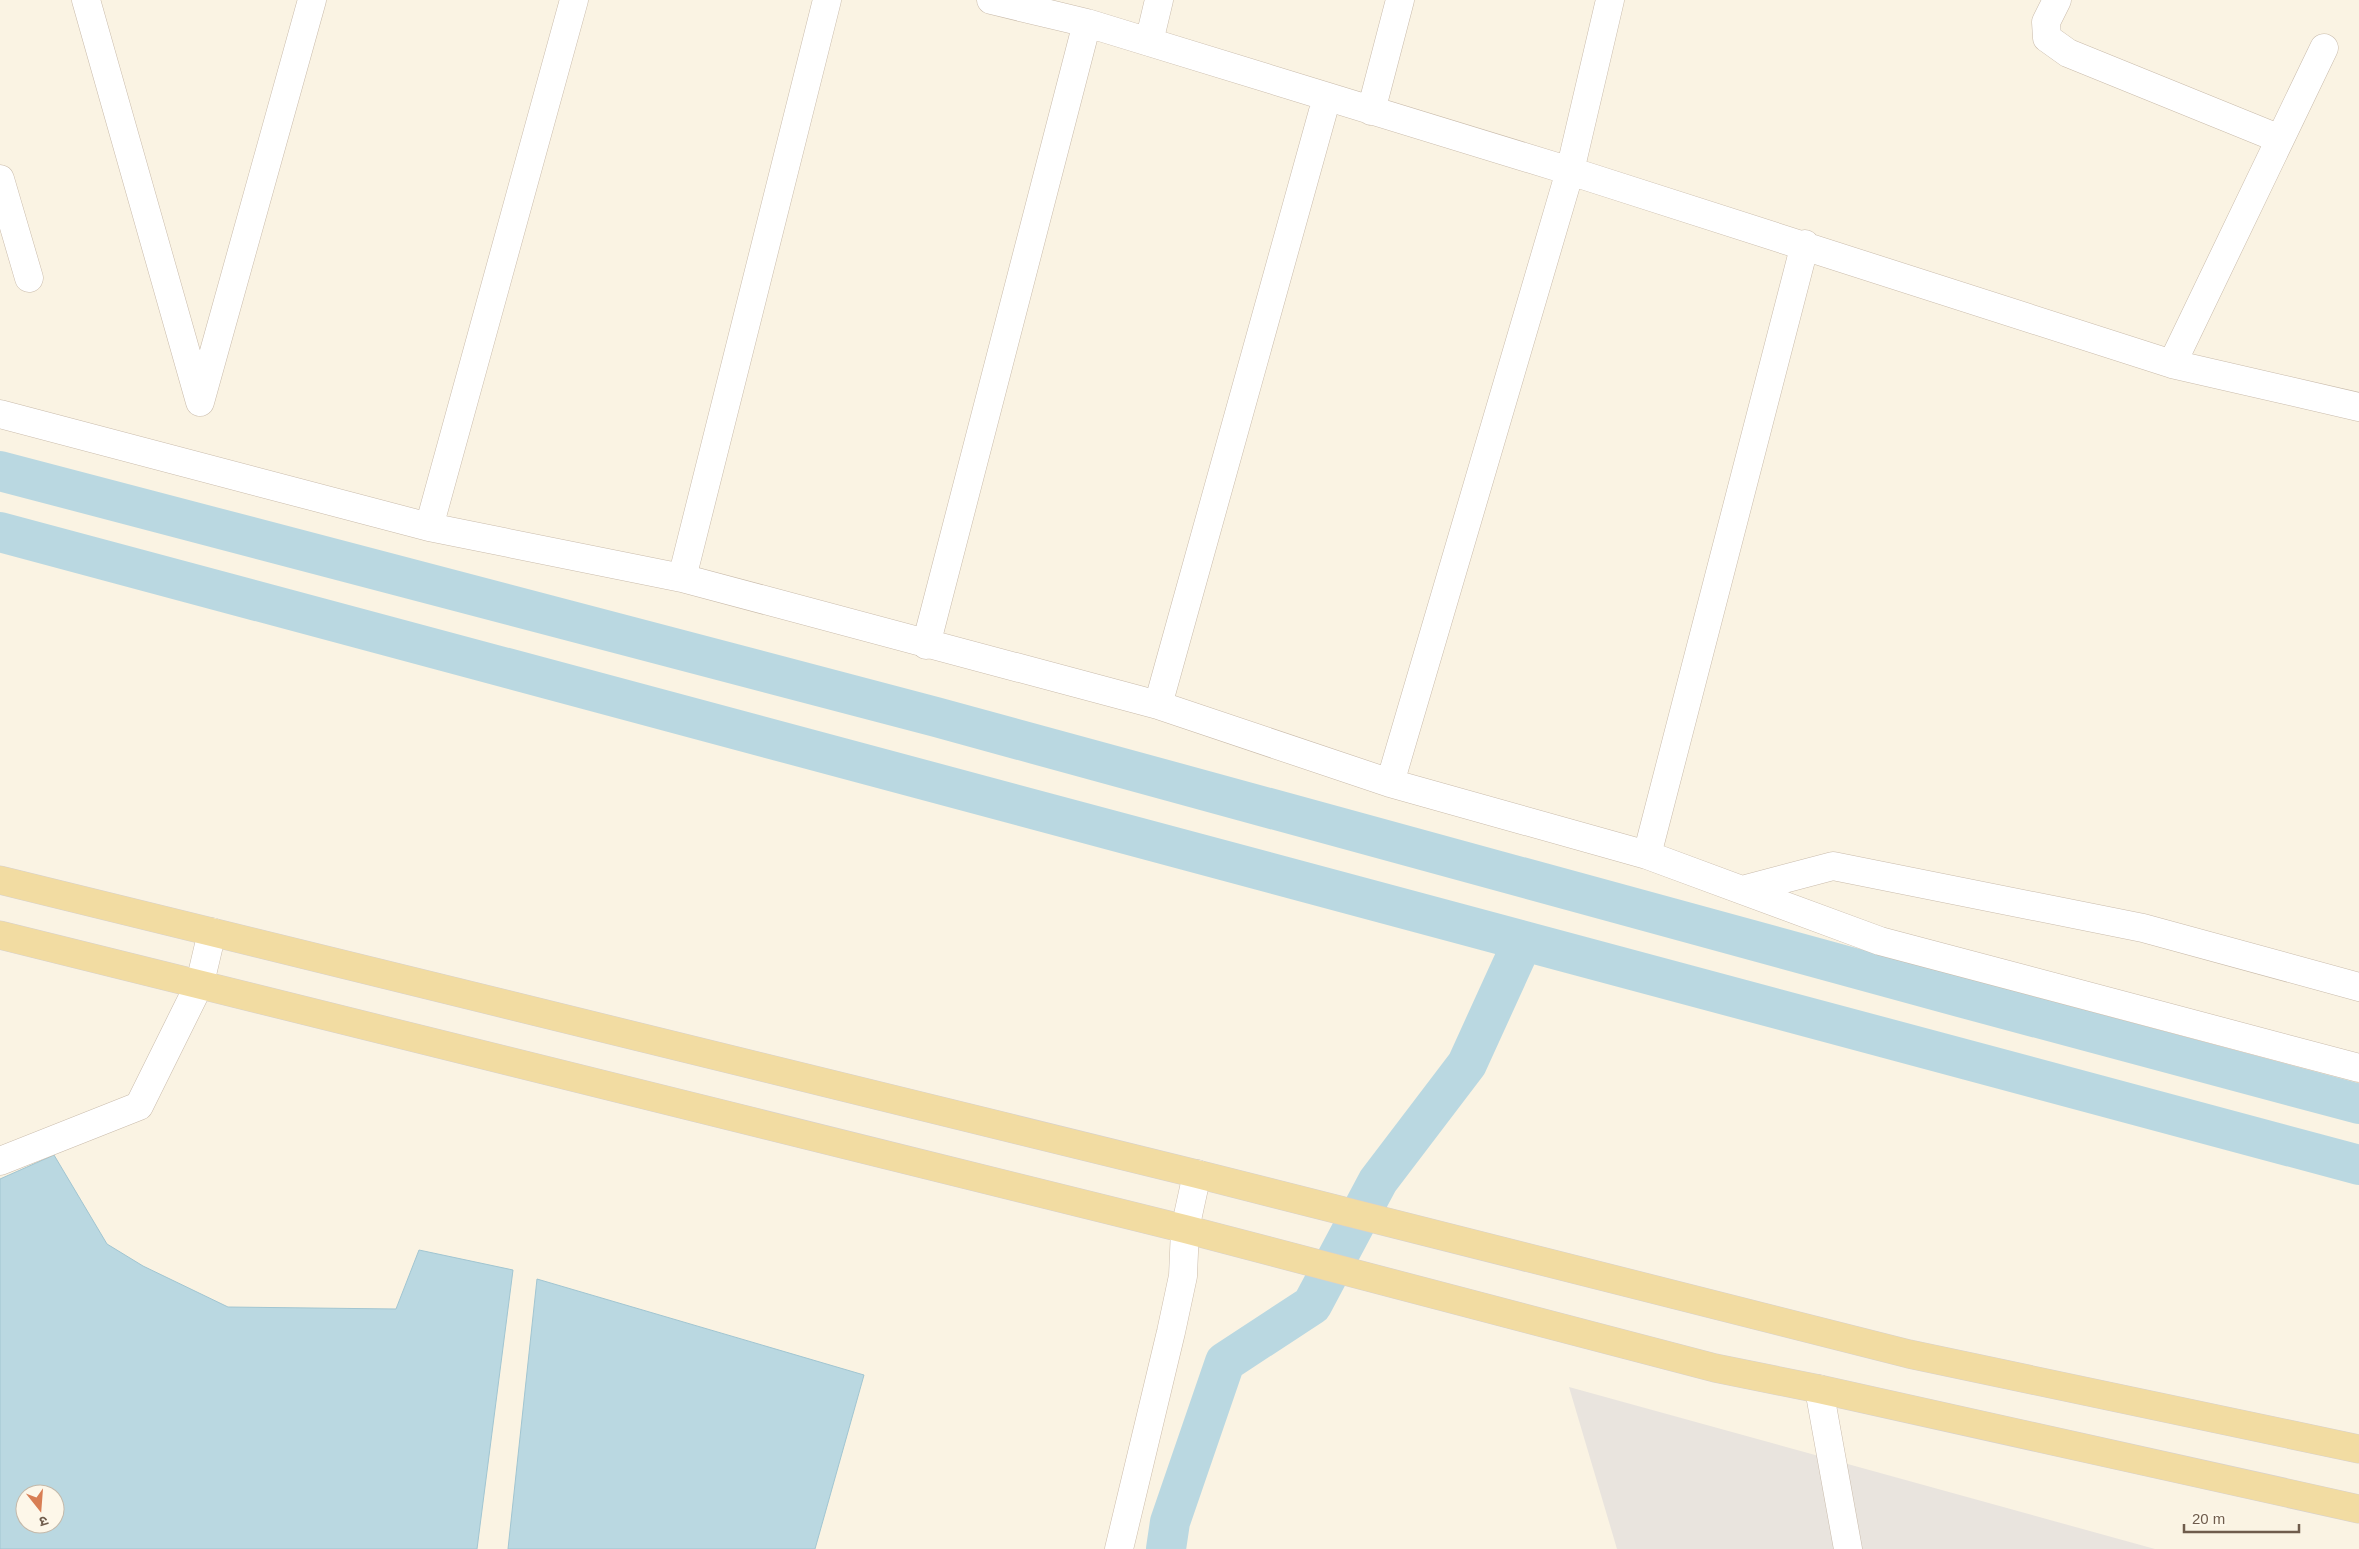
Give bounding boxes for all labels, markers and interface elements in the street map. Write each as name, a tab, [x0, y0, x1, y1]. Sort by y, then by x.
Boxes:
north arrow	[15, 1484, 65, 1534]
scale bar	[2184, 1502, 2299, 1534]
text: 20 m	[2192, 1510, 2225, 1527]
text: उ	[37, 1513, 50, 1531]

